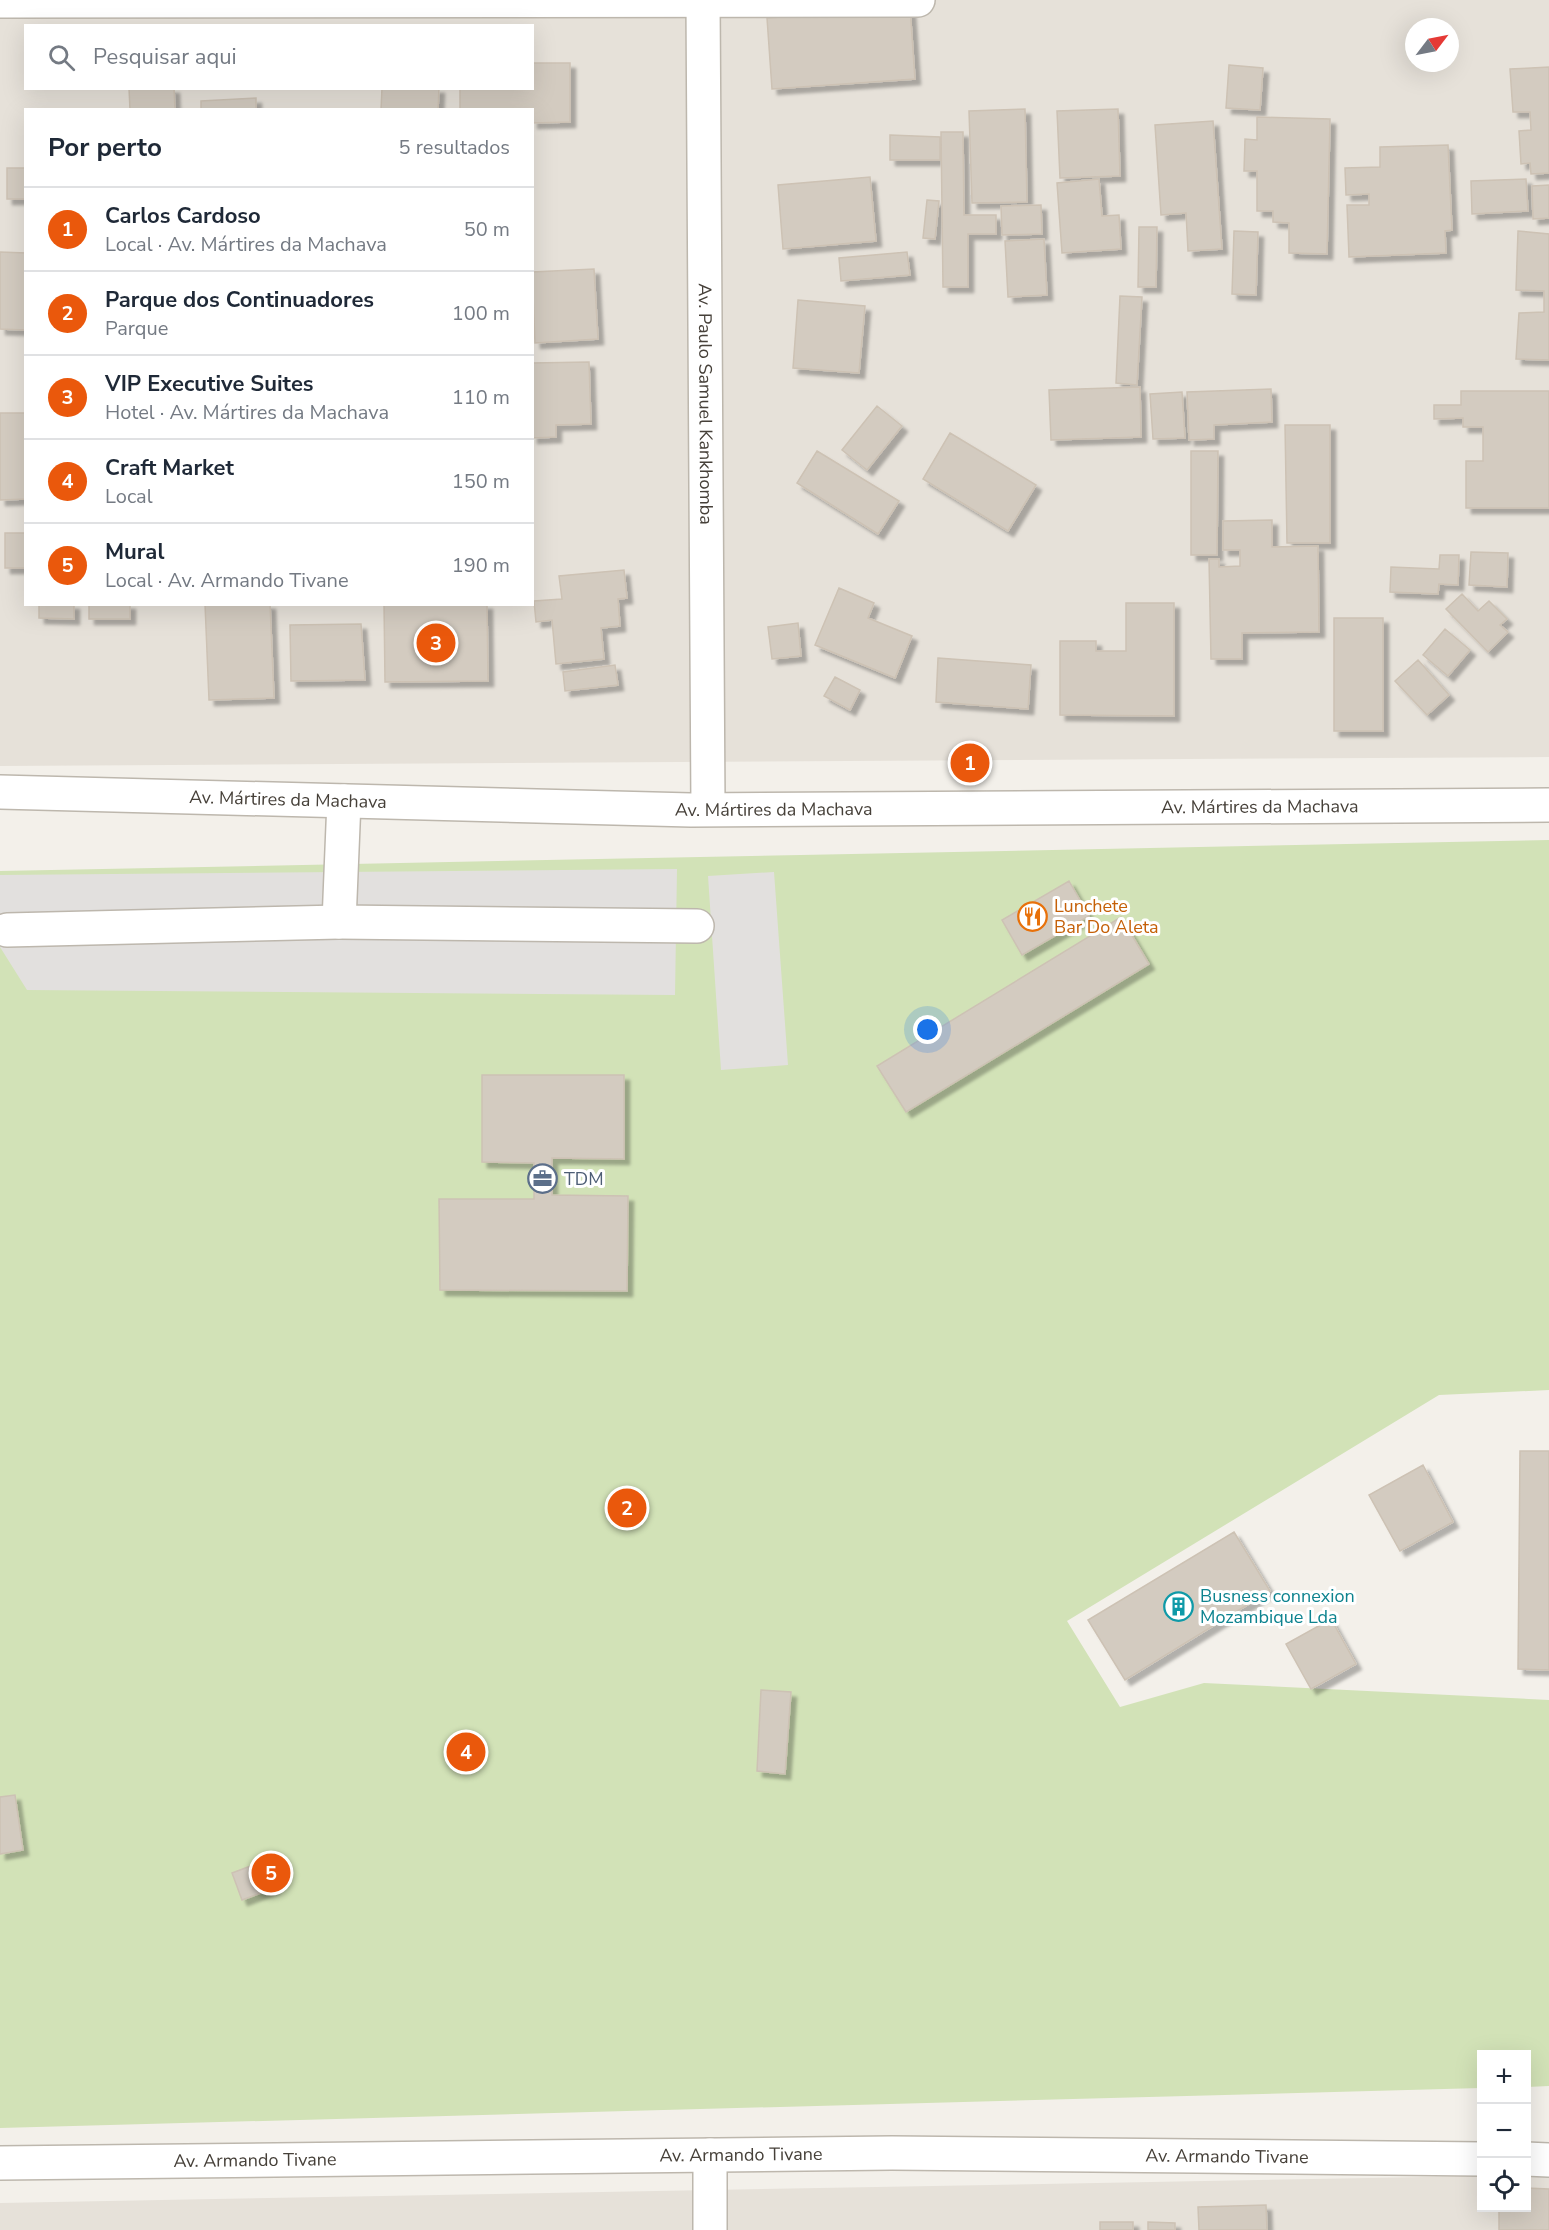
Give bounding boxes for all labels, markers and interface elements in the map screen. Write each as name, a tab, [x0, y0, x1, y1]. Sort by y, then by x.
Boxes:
north arrow	[1405, 18, 1459, 72]
search box	[24, 24, 534, 90]
icon: search	[45, 41, 78, 74]
text: Pesquisar aqui	[93, 42, 237, 72]
text: Por perto	[48, 130, 162, 165]
text: 5 resultados	[399, 134, 510, 161]
text: Carlos Cardoso	[105, 201, 261, 231]
text: 1	[62, 216, 74, 243]
text: 50 m	[464, 216, 510, 243]
text: Local · Av. Mártires da Machava	[105, 231, 387, 258]
street label: Av. Paulo Samuel Kankhomba	[693, 283, 718, 525]
text: Parque dos Continuadores	[105, 285, 374, 315]
text: 2	[62, 300, 74, 327]
text: 100 m	[452, 300, 510, 327]
text: Parque	[105, 315, 168, 342]
text: VIP Executive Suites	[105, 369, 314, 399]
text: 3	[62, 384, 74, 411]
text: 110 m	[452, 384, 510, 411]
text: Hotel · Av. Mártires da Machava	[105, 399, 389, 426]
text: Craft Market	[105, 453, 234, 483]
text: 4	[62, 468, 74, 495]
text: 150 m	[452, 468, 510, 495]
text: Local	[105, 483, 153, 510]
text: Mural	[105, 537, 164, 567]
text: 5	[62, 552, 74, 579]
text: 190 m	[452, 552, 510, 579]
text: Local · Av. Armando Tivane	[105, 567, 349, 594]
pin: 3	[416, 620, 456, 666]
pin: 1	[950, 740, 990, 786]
street label: Av. Mártires da Machava	[189, 785, 387, 814]
street label: Av. Mártires da Machava	[1161, 794, 1359, 819]
street label: Av. Mártires da Machava	[675, 797, 873, 822]
place label: Lunchete Bar Do Aleta	[1054, 894, 1159, 939]
restaurant icon: Lunchete Bar Do Aleta	[1017, 900, 1049, 932]
your location	[913, 1015, 942, 1044]
office icon: TDM	[527, 1163, 559, 1195]
place label: TDM	[564, 1167, 604, 1191]
pin: 2	[608, 1486, 646, 1530]
place label: Busness connexion Mozambique Lda	[1200, 1584, 1355, 1629]
building icon: Busness connexion Mozambique Lda	[1163, 1590, 1195, 1622]
pin: 4	[446, 1730, 486, 1774]
pin: 5	[252, 1850, 290, 1896]
map controls	[1477, 2050, 1531, 2212]
button: +	[1477, 2050, 1531, 2104]
button: −	[1477, 2104, 1531, 2158]
street label: Av. Armando Tivane	[659, 2142, 823, 2168]
street label: Av. Armando Tivane	[1145, 2144, 1309, 2169]
street label: Av. Armando Tivane	[173, 2147, 337, 2173]
button: locate	[1477, 2158, 1531, 2212]

